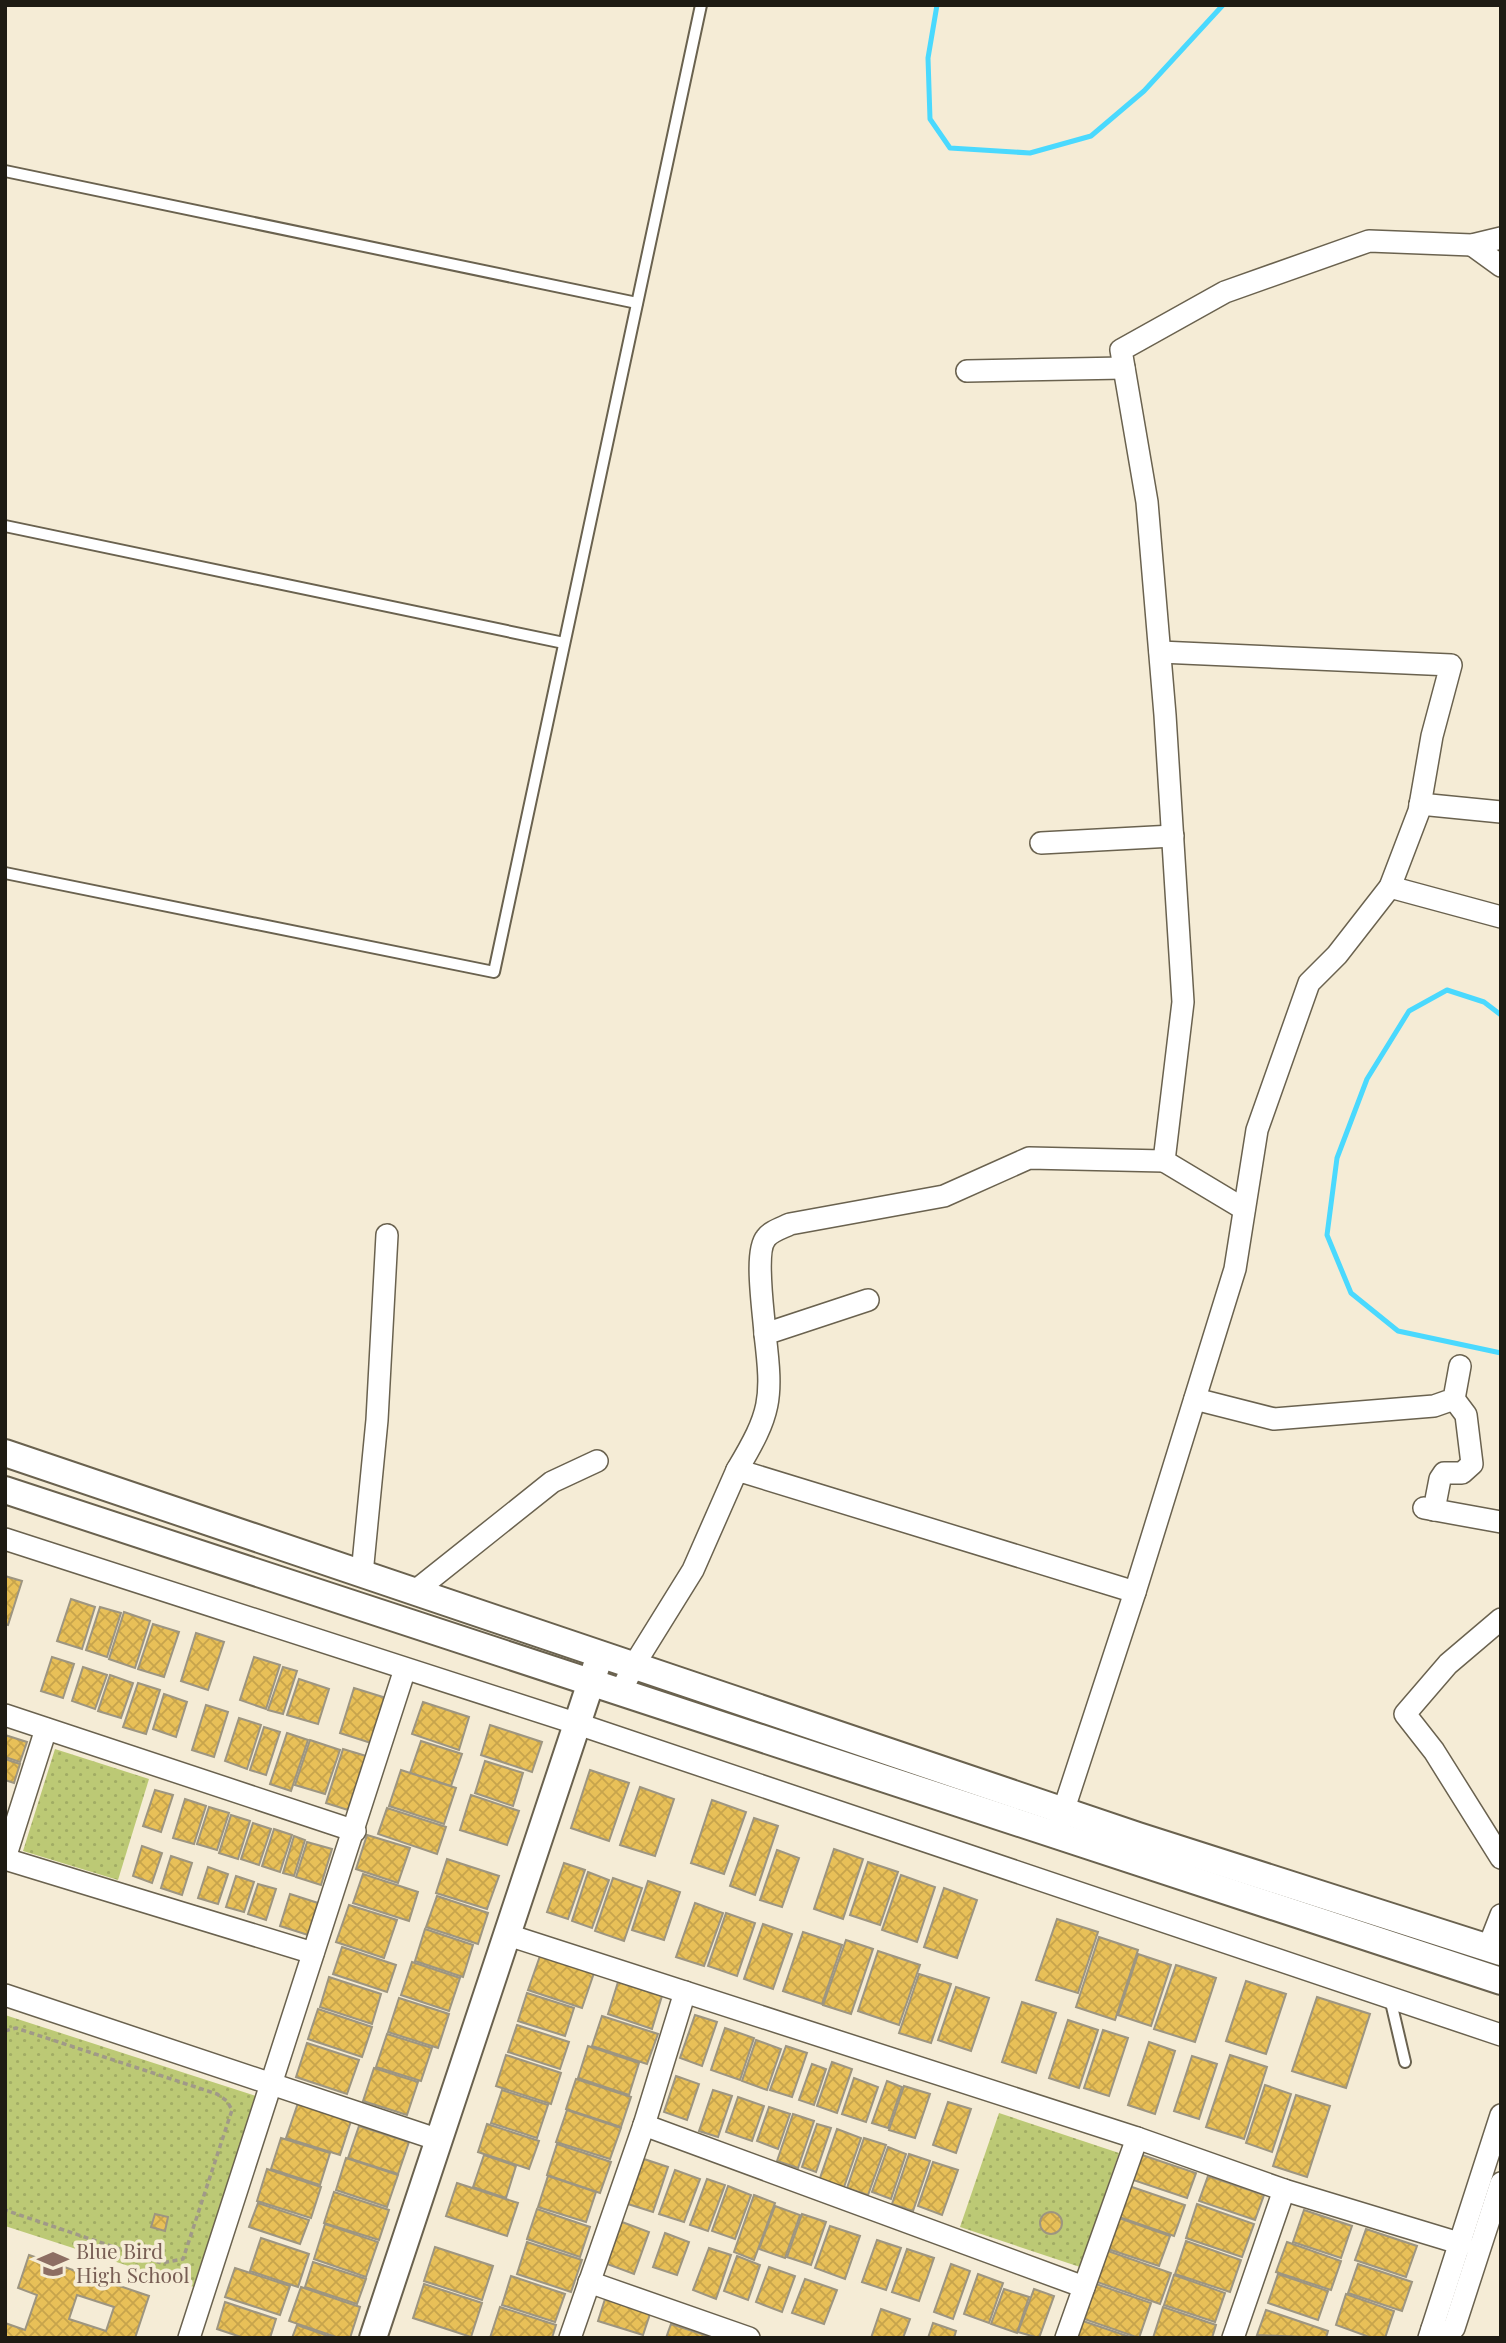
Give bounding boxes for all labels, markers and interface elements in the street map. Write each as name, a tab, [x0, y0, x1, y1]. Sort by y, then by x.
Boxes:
place label: Blue Bird High School	[76, 2236, 189, 2288]
school or university icon: Blue Bird High School	[36, 2247, 70, 2281]

